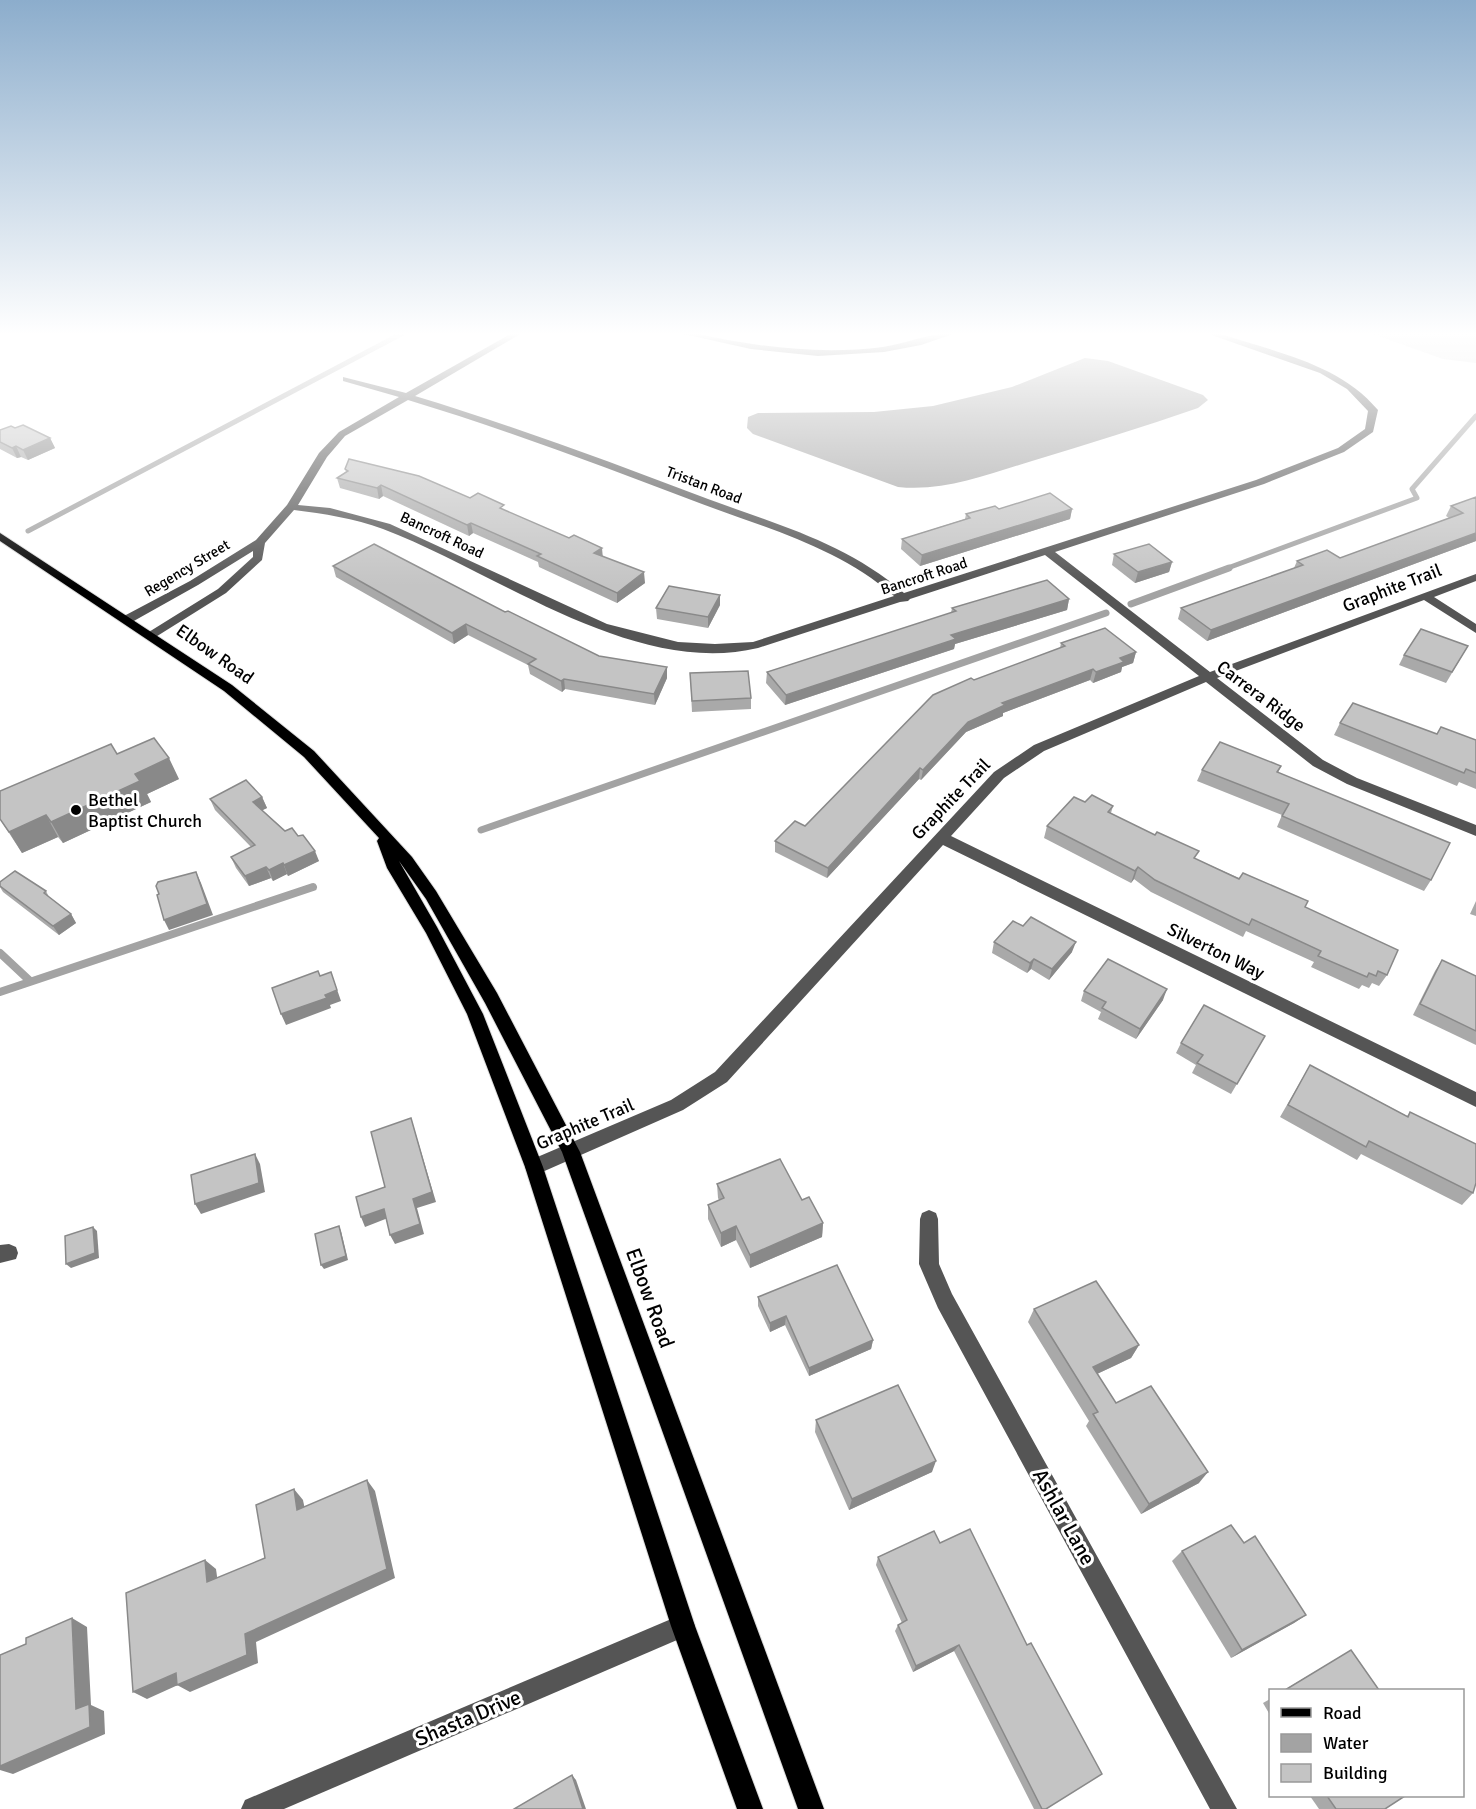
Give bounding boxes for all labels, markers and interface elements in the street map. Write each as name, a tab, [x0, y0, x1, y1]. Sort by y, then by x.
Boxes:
street label: Tristan Road	[664, 462, 744, 508]
street label: Bancroft Road	[397, 508, 487, 562]
street label: Regency Street	[141, 535, 233, 601]
street label: Bancroft Road	[878, 554, 970, 598]
street label: Graphite Trail	[1339, 559, 1445, 617]
street label: Elbow Road	[172, 619, 258, 689]
street label: Carrera Ridge	[1212, 656, 1310, 736]
street label: Graphite Trail	[907, 754, 995, 844]
place label: Bethel Baptist Church	[88, 789, 202, 832]
marker: Bethel Baptist Church	[69, 803, 83, 817]
street label: Silverton Way	[1164, 918, 1269, 984]
street label: Graphite Trail	[533, 1094, 637, 1154]
street label: Elbow Road	[620, 1244, 680, 1352]
street label: Ashlar Lane	[1027, 1464, 1101, 1570]
street label: Shasta Drive	[411, 1684, 525, 1752]
legend	[1269, 1689, 1464, 1797]
text: Road	[1323, 1702, 1362, 1724]
text: Water	[1323, 1732, 1369, 1754]
text: Building	[1323, 1762, 1387, 1784]

